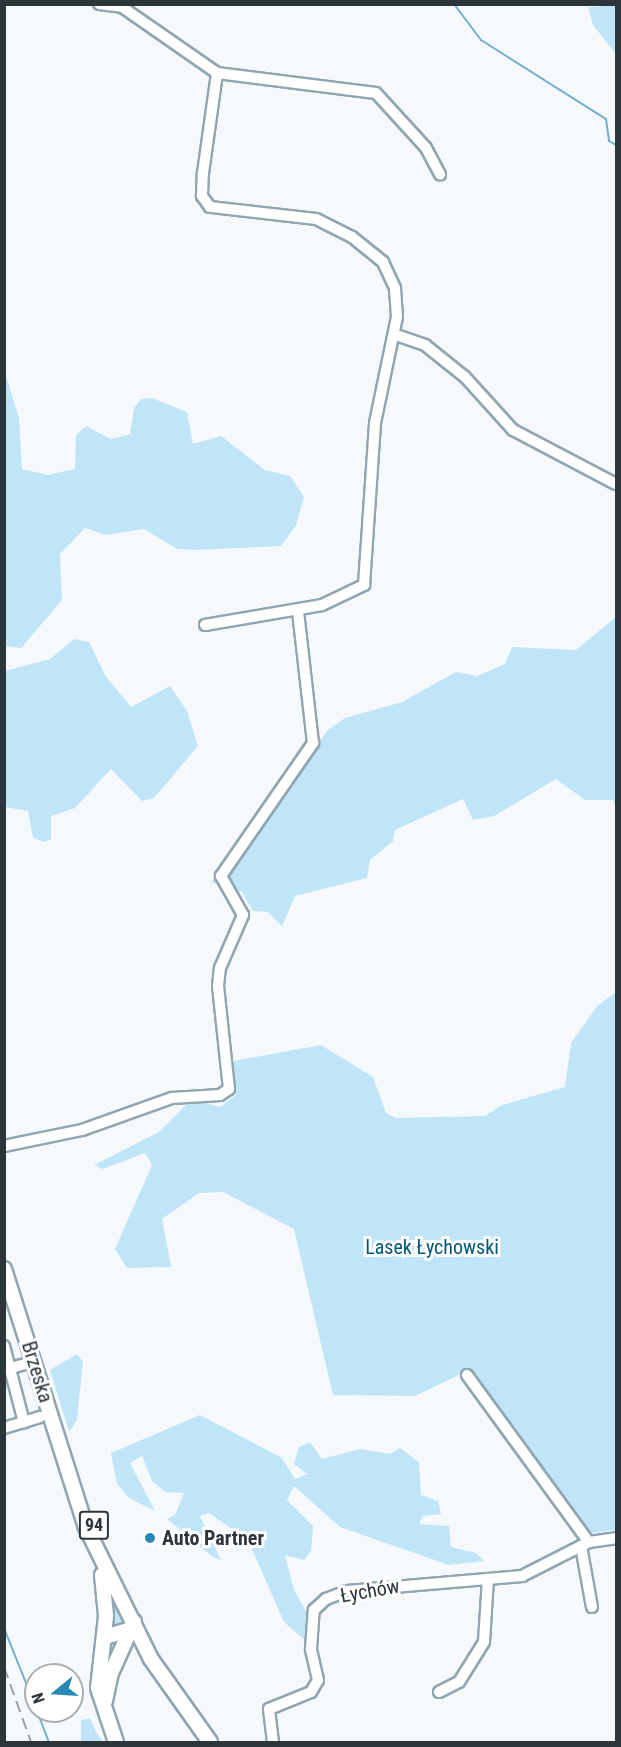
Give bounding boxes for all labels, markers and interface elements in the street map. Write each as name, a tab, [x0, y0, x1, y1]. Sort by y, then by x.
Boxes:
park label: Lasek Łychowski	[365, 1235, 499, 1259]
street label: Brzeska	[16, 1338, 58, 1406]
road number: 94	[78, 1510, 110, 1540]
place label: Auto Partner	[162, 1526, 264, 1550]
marker: Auto Partner	[143, 1531, 157, 1545]
street label: Łychów	[339, 1574, 401, 1608]
north arrow	[24, 1663, 84, 1723]
text: N	[28, 1691, 49, 1706]

